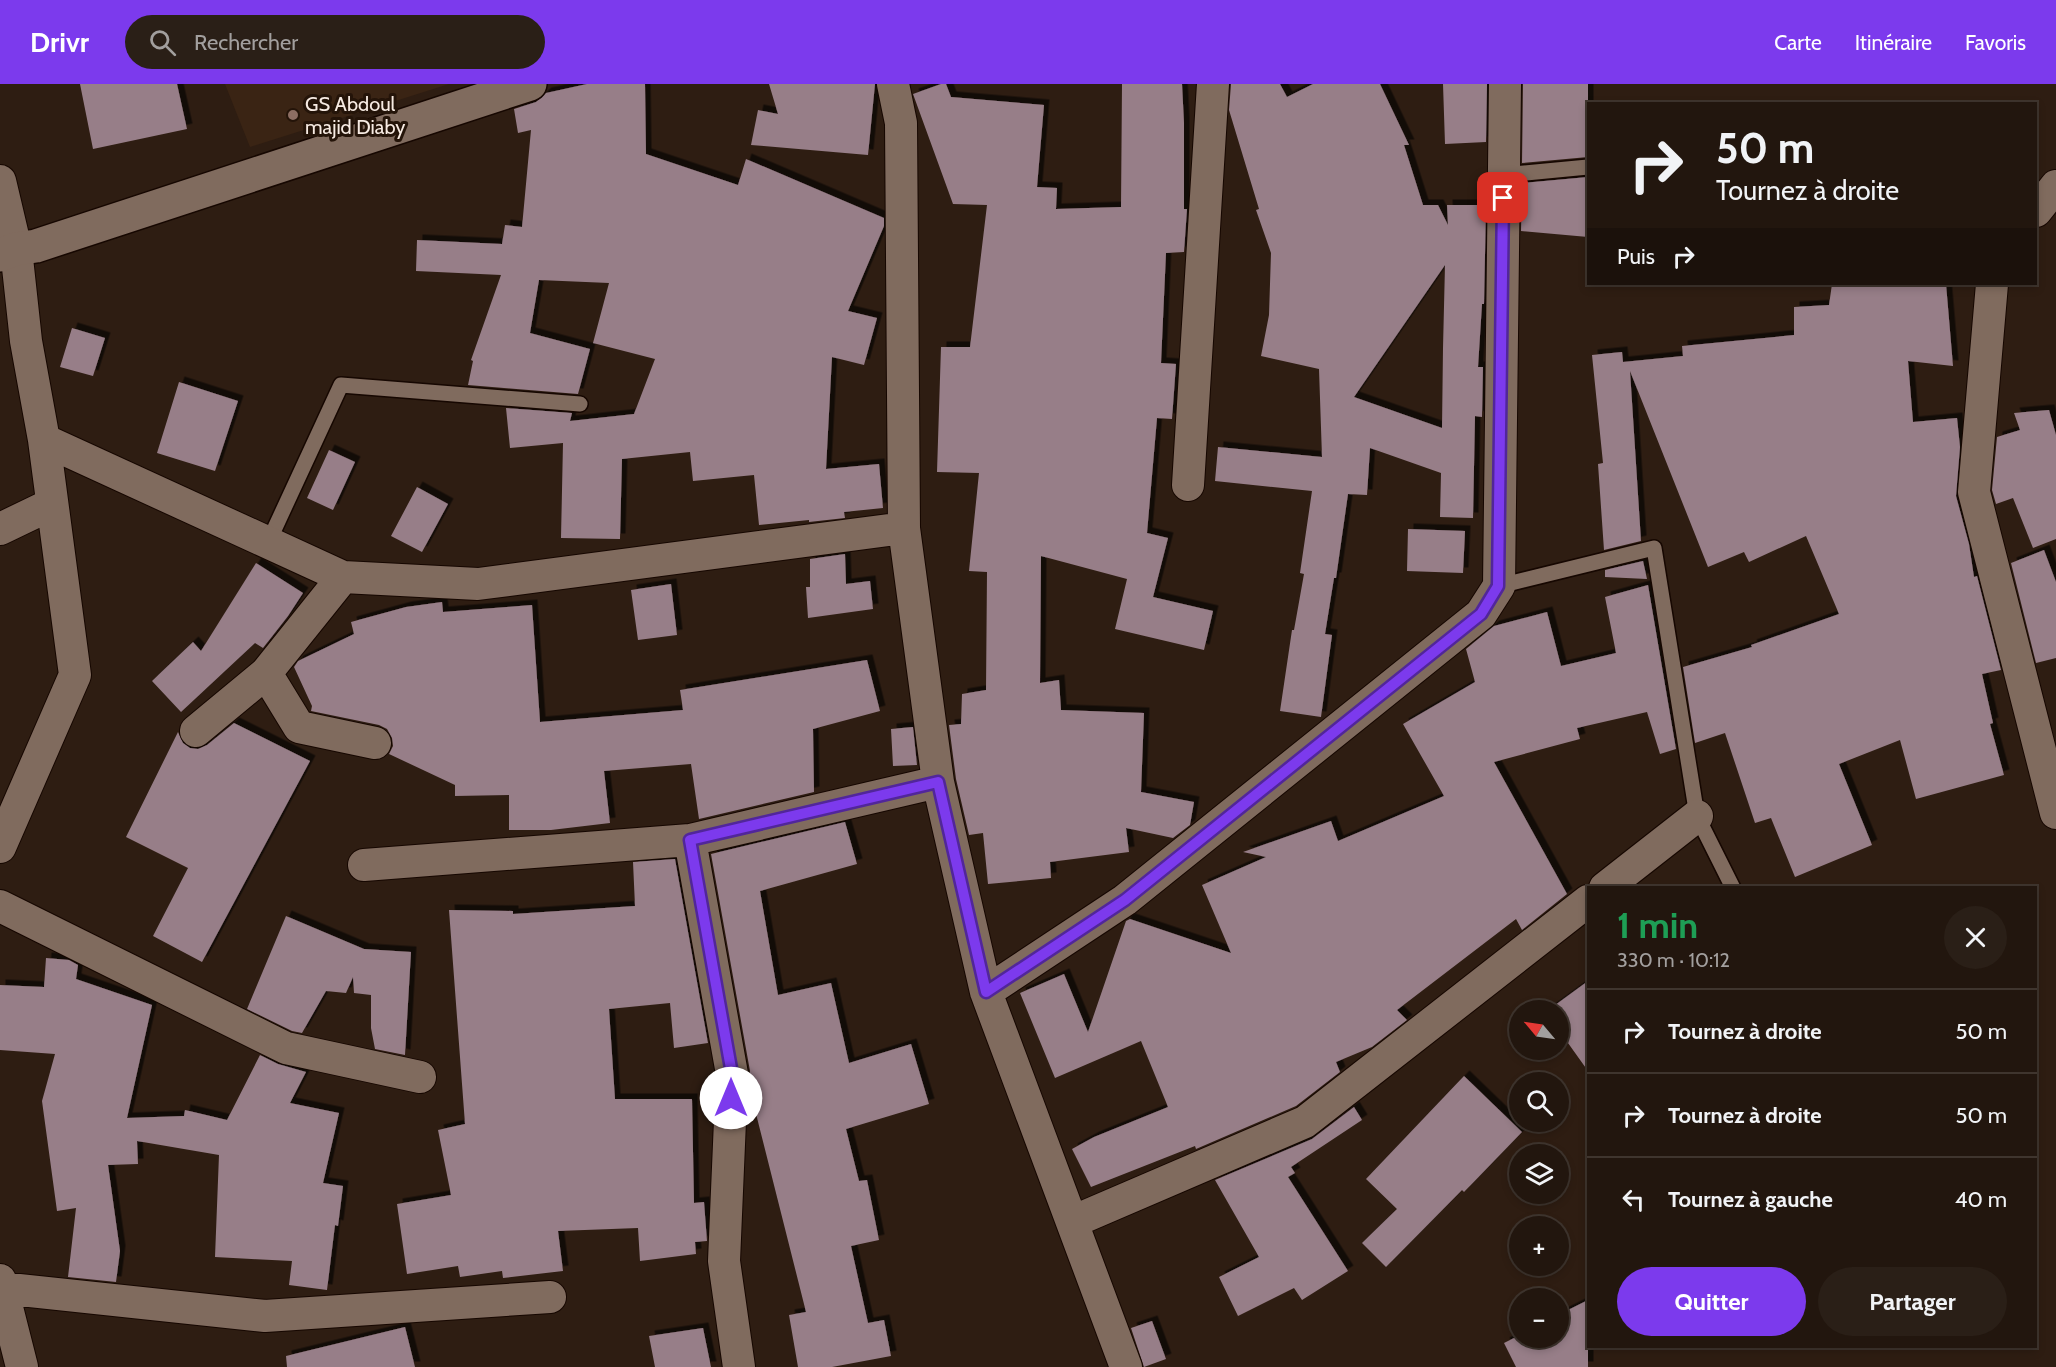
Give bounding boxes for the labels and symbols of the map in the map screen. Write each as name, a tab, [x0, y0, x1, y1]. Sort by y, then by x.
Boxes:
place label: GS Abdoul majid Diaby	[305, 92, 405, 139]
marker: GS Abdoul majid Diaby	[286, 108, 300, 122]
pin	[1477, 172, 1528, 223]
north arrow	[1509, 1000, 1569, 1060]
position arrow	[699, 1066, 763, 1130]

